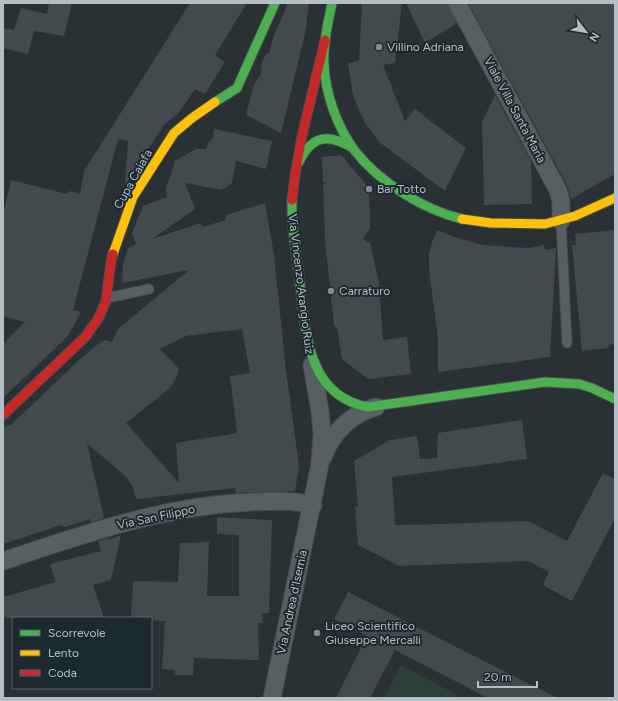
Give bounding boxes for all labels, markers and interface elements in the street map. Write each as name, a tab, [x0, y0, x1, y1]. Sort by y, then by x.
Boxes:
north arrow	[566, 12, 606, 52]
text: N	[586, 30, 602, 44]
place label: Villino Adriana	[387, 40, 464, 54]
marker: Villino Adriana	[374, 42, 384, 52]
street label: Viale Villa Santa Maria	[481, 55, 549, 165]
street label: Cupa Caiafa	[111, 147, 155, 211]
place label: Bar Totto	[377, 182, 426, 196]
marker: Bar Totto	[364, 184, 374, 194]
street label: Via Vincenzo Arangio Ruiz	[285, 213, 317, 355]
place label: Carraturo	[339, 284, 390, 298]
marker: Carraturo	[326, 286, 336, 296]
street label: Via San Filippo	[116, 502, 196, 532]
street label: Via Andrea d'Isernia	[274, 549, 310, 655]
legend	[12, 617, 152, 689]
place label: Liceo Scientifico Giuseppe Mercalli	[325, 619, 421, 647]
text: Scorrevole	[48, 626, 106, 640]
marker: Liceo Scientifico Giuseppe Mercalli	[312, 628, 322, 638]
text: Lento	[48, 646, 79, 660]
scale bar	[478, 663, 537, 689]
text: Coda	[48, 666, 77, 680]
text: 20 m	[484, 670, 512, 684]

